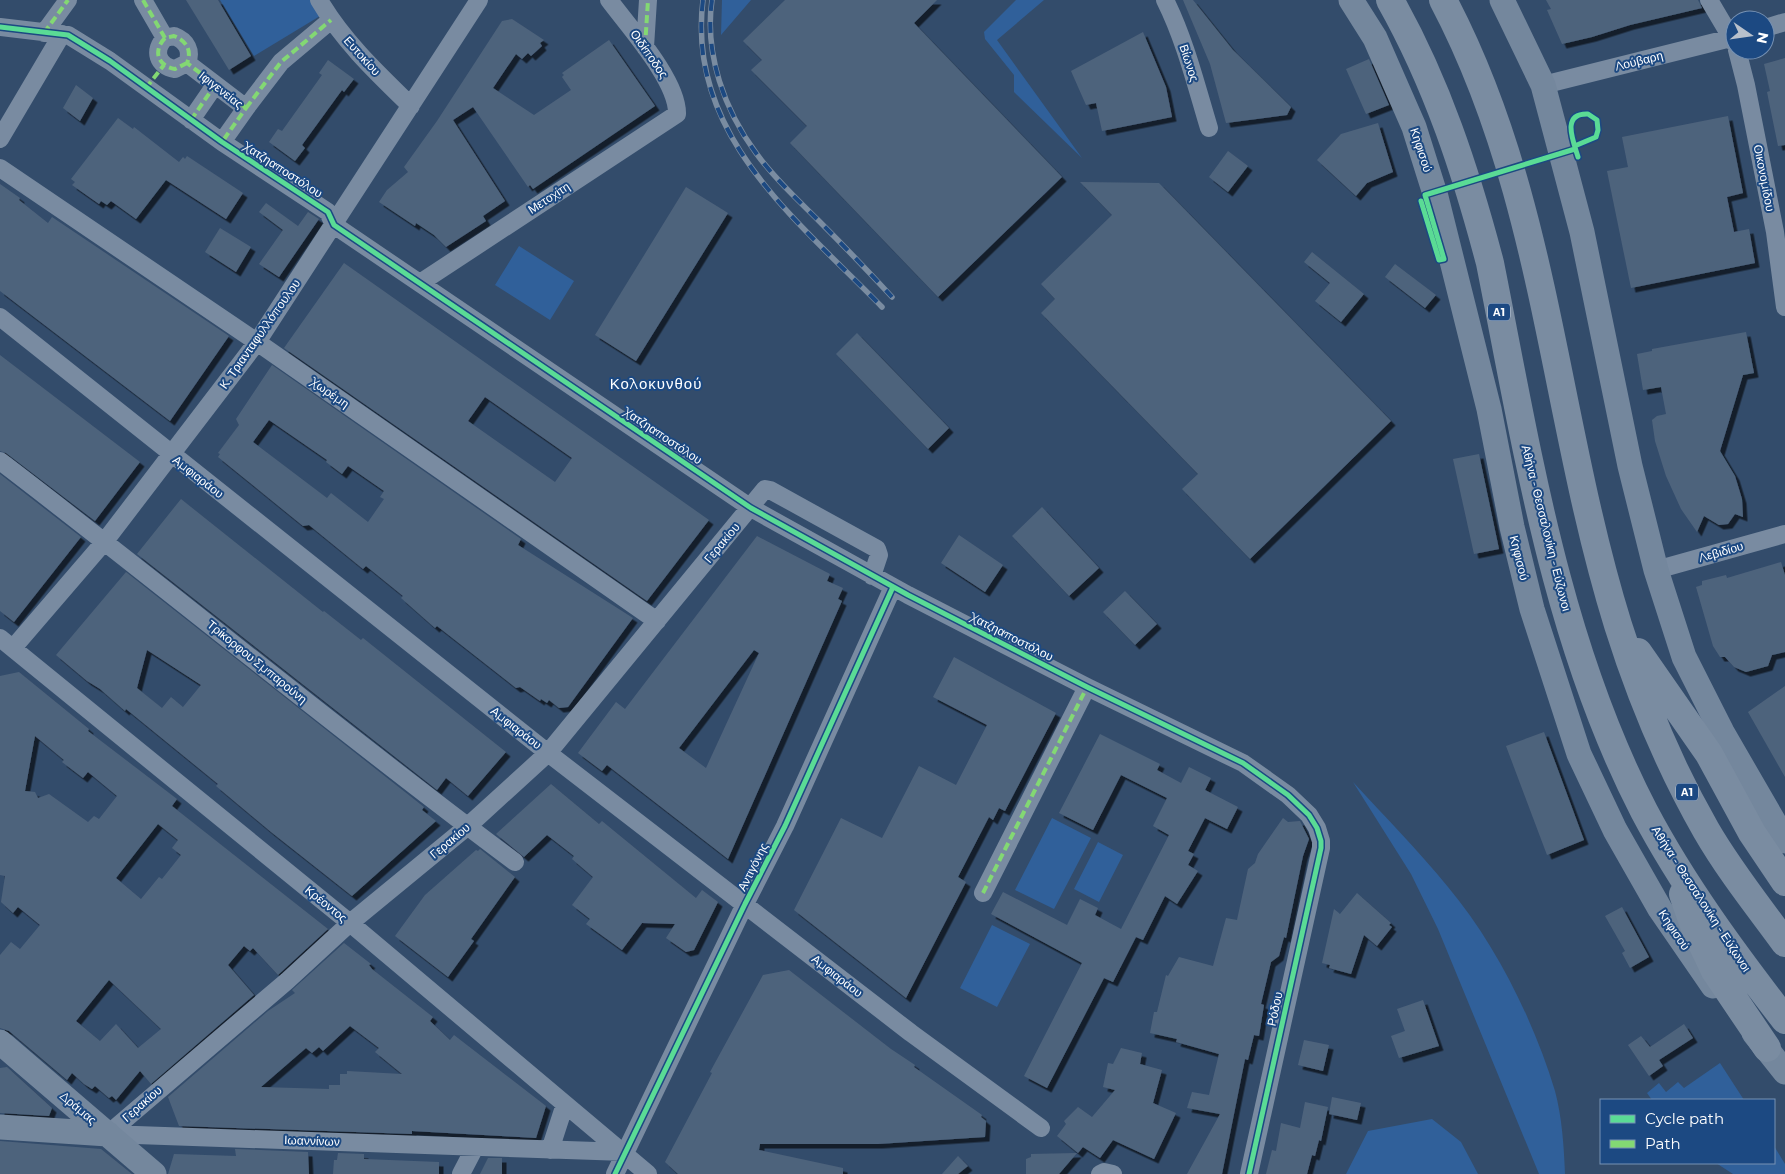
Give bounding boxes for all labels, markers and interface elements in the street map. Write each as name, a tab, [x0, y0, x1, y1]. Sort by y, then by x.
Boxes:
north arrow	[1725, 10, 1775, 60]
street label: Οιδίποδος	[627, 27, 672, 81]
text: N	[1753, 30, 1773, 45]
street label: Ευτοκίου	[341, 33, 384, 78]
street label: Βίωνος	[1176, 42, 1203, 84]
street label: Λούβαρη	[1613, 47, 1664, 74]
street label: Ιφιγενείας	[196, 68, 247, 112]
street label: Κηφισού	[1407, 126, 1436, 174]
street label: Χατζηαποστόλου	[239, 137, 325, 201]
street label: Οικονομίδου	[1751, 143, 1778, 213]
street label: Μετοχίτη	[525, 178, 573, 217]
street label: Κ. Τριανταφυλλόπουλου	[216, 276, 303, 392]
road number: Α1	[1488, 304, 1510, 320]
street label: Χωρέμη	[307, 373, 352, 411]
district label: Κολοκυνθού	[610, 374, 702, 393]
street label: Χατζηαποστόλου	[620, 403, 705, 467]
street label: Αθήνα - Θεσσαλονίκη - Εύζωνοι	[1519, 443, 1574, 613]
street label: Αμφιαράου	[170, 452, 227, 501]
street label: Γερακίου	[701, 520, 743, 566]
street label: Κηφισού	[1507, 534, 1532, 582]
street label: Λεβιδίου	[1697, 538, 1745, 565]
street label: Χατζηαποστόλου	[967, 608, 1056, 664]
street label: Τρίκορφου Σμπαρούνη	[204, 617, 310, 707]
street label: Αμφιαράου	[488, 703, 545, 752]
road number: Α1	[1676, 784, 1698, 800]
street label: Γερακίου	[427, 820, 473, 862]
street label: Αθήνα - Θεσσαλονίκη - Εύζωνοι	[1649, 823, 1754, 975]
street label: Αντιγόνης	[734, 840, 771, 893]
street label: Κρέοντος	[302, 882, 351, 925]
street label: Κηφισού	[1655, 907, 1693, 953]
street label: Αμφιαράου	[809, 951, 866, 1000]
street label: Ρόδου	[1264, 990, 1285, 1027]
street label: Γερακίου	[119, 1082, 165, 1125]
street label: Δράμας	[57, 1088, 100, 1127]
legend	[1600, 1099, 1775, 1164]
text: Cycle path	[1645, 1109, 1724, 1128]
street label: Ιωαννίνων	[284, 1132, 340, 1149]
text: Path	[1645, 1134, 1681, 1153]

